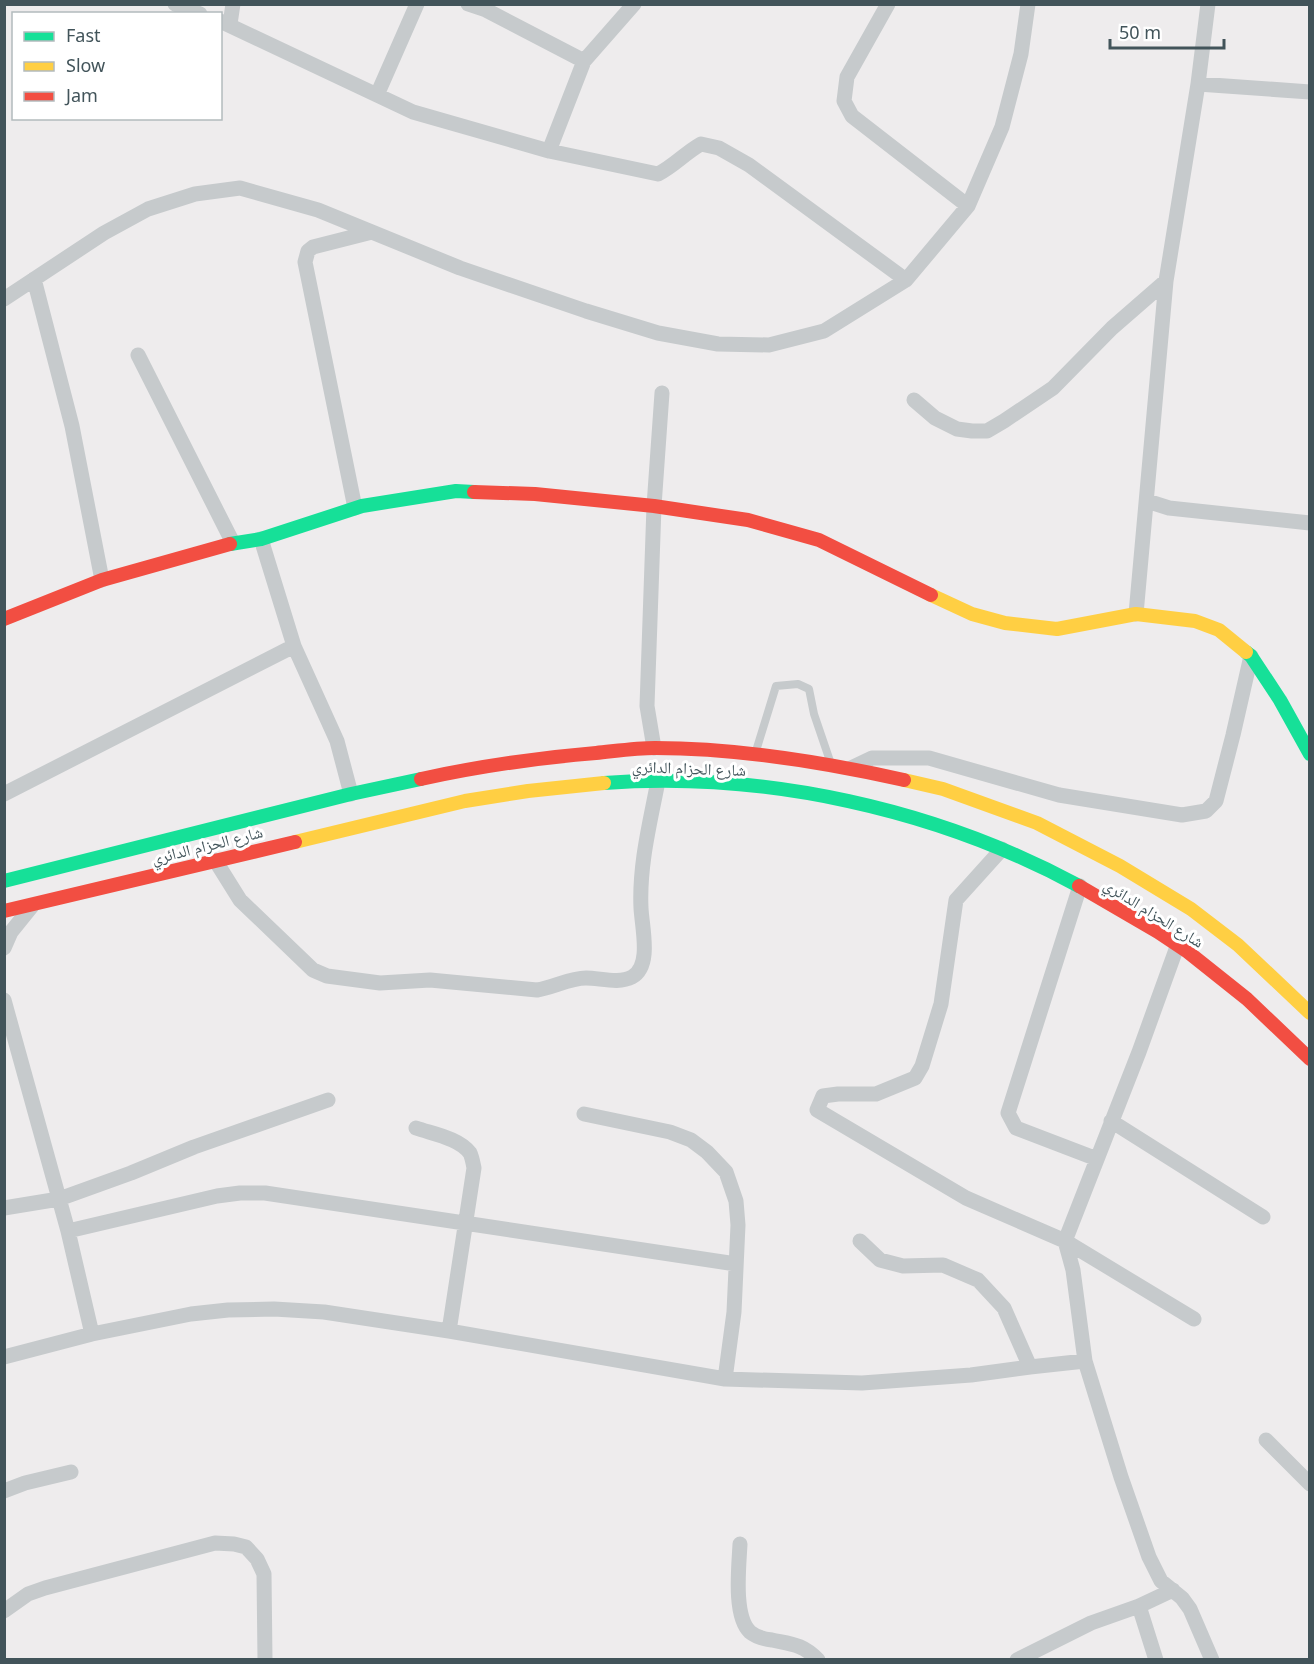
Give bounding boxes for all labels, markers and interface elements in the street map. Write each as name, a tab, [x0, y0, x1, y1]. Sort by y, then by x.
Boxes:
legend	[12, 12, 222, 120]
scale bar	[1110, 12, 1224, 50]
text: 50 m	[1119, 20, 1161, 44]
text: Fast	[66, 23, 101, 47]
text: Slow	[66, 53, 105, 77]
text: Jam	[64, 83, 98, 107]
street label: شارع الحزام الدائري	[632, 755, 746, 783]
street label: شارع الحزام الدائري	[149, 821, 265, 871]
street label: شارع الحزام الدائري	[1099, 873, 1208, 954]

